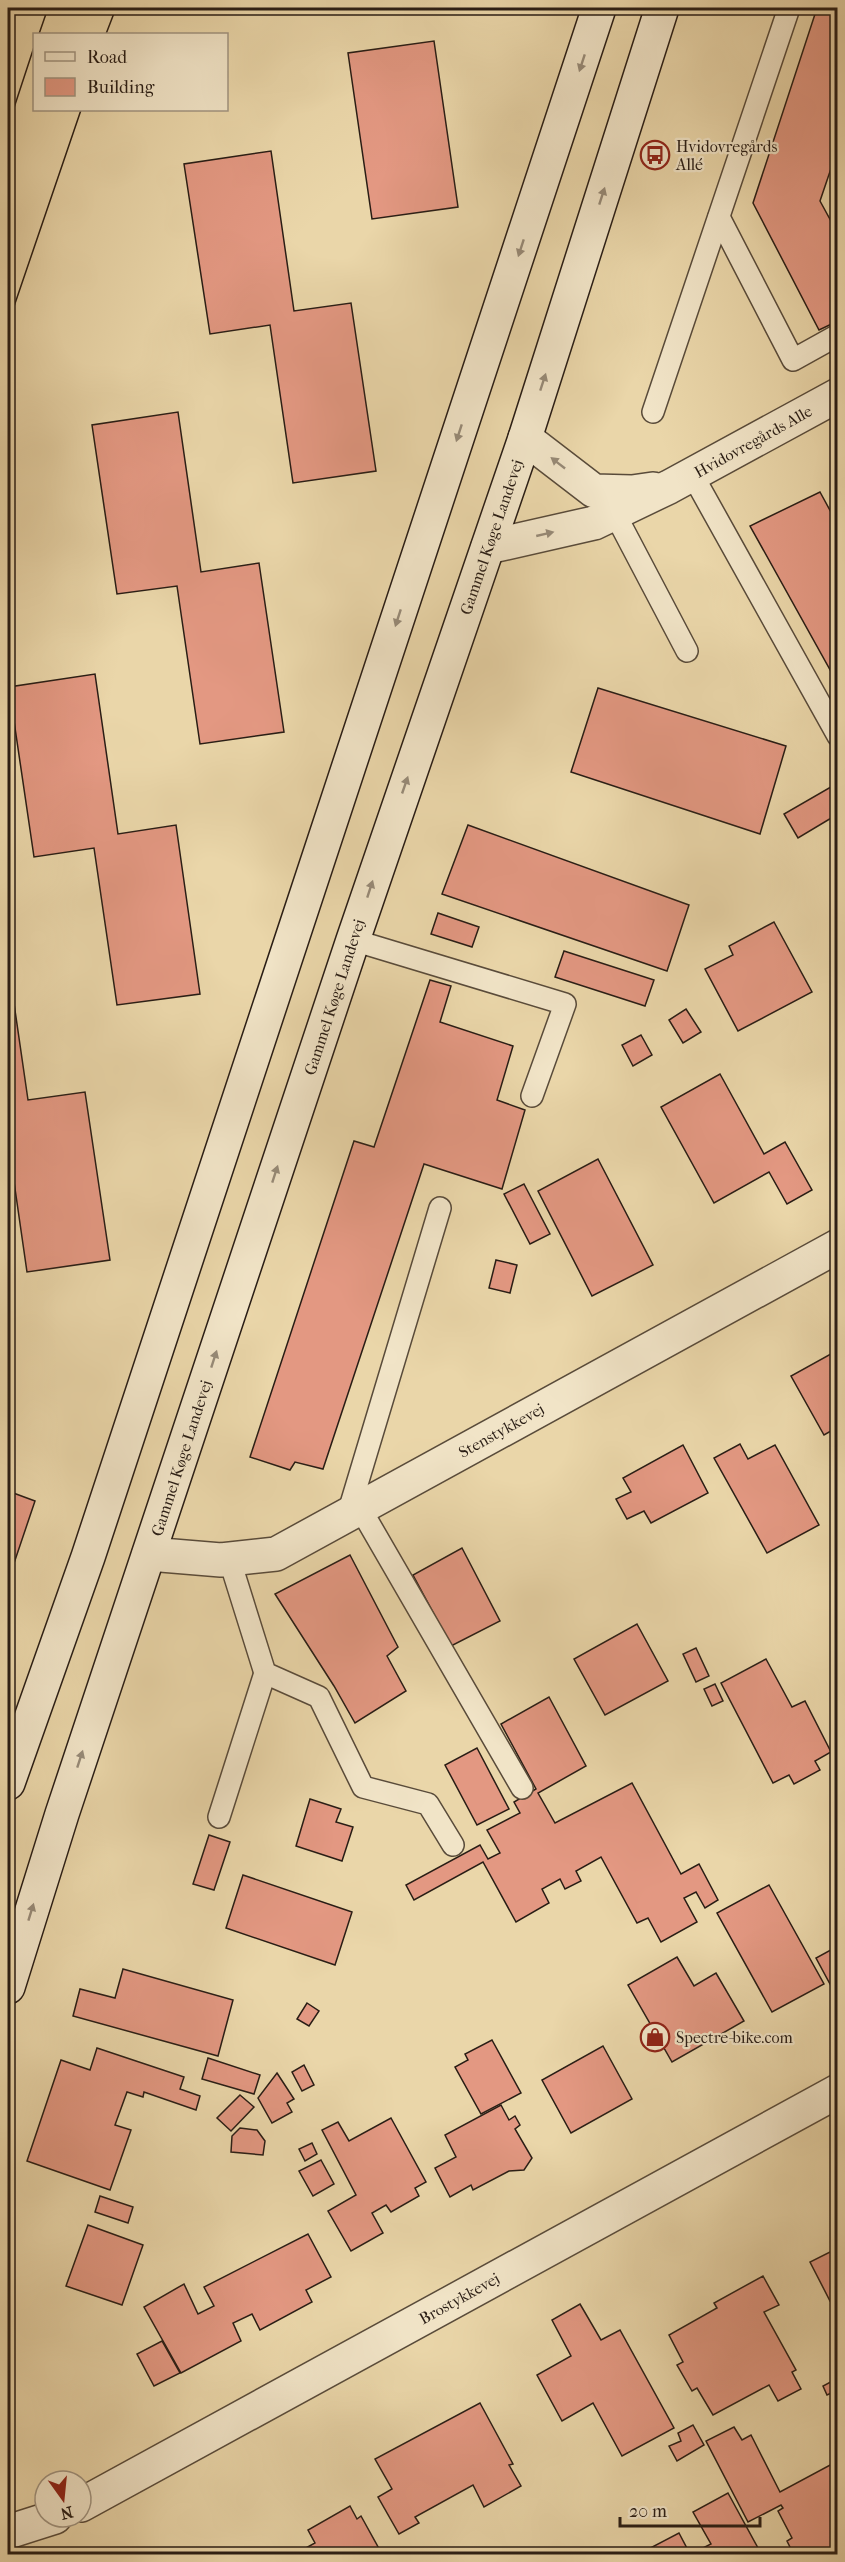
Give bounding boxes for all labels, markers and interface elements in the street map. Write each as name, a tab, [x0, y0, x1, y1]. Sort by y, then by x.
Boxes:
legend	[33, 33, 228, 111]
text: Road	[87, 47, 127, 68]
one-way arrow	[577, 54, 587, 72]
text: Building	[87, 77, 155, 98]
place label: Hvidovregårds Allé	[675, 137, 777, 174]
bus stop icon: Hvidovregårds Allé	[639, 139, 671, 171]
one-way arrow	[598, 187, 607, 205]
one-way arrow	[516, 240, 525, 258]
one-way arrow	[539, 373, 548, 391]
street label: Hvidovregårds Alle	[691, 401, 816, 482]
one-way arrow	[454, 425, 464, 443]
street label: Gammel Køge Landevej	[456, 457, 527, 617]
one-way arrow	[550, 457, 566, 470]
one-way arrow	[536, 529, 555, 538]
one-way arrow	[392, 609, 402, 627]
one-way arrow	[401, 776, 410, 794]
one-way arrow	[366, 880, 376, 898]
street label: Gammel Køge Landevej	[300, 917, 369, 1078]
one-way arrow	[271, 1165, 281, 1183]
one-way arrow	[209, 1350, 219, 1368]
street label: Gammel Køge Landevej	[147, 1378, 216, 1539]
street label: Stenstykkevej	[455, 1399, 547, 1462]
one-way arrow	[76, 1750, 86, 1768]
one-way arrow	[27, 1903, 36, 1921]
shop icon: Spectre-bike.com	[639, 2021, 671, 2053]
place label: Spectre-bike.com	[676, 2028, 793, 2047]
street label: Brostykkevej	[416, 2269, 503, 2328]
north arrow	[33, 2469, 93, 2529]
scale bar	[620, 2490, 760, 2528]
text: 20 m	[629, 2501, 667, 2522]
text: N	[58, 2502, 75, 2524]

